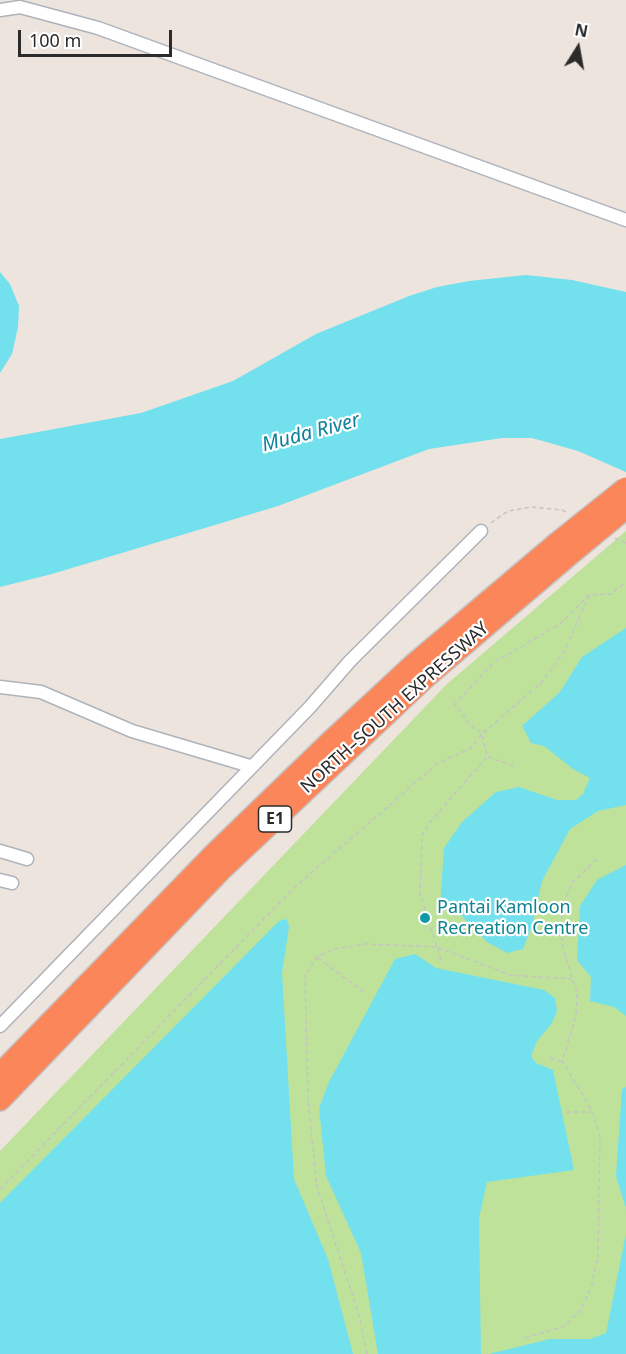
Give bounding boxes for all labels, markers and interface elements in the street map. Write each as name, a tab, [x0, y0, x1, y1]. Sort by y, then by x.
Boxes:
scale bar	[21, 18, 176, 56]
north arrow	[548, 18, 608, 78]
text: N	[573, 18, 590, 42]
text: 100 m	[29, 28, 81, 52]
water label: Muda River	[259, 408, 363, 458]
street label: NORTH–SOUTH EXPRESSWAY	[297, 618, 493, 798]
road number: E1	[258, 806, 292, 832]
place label: Pantai Kamloon Recreation Centre	[437, 897, 589, 940]
marker: Pantai Kamloon Recreation Centre	[418, 911, 432, 925]

